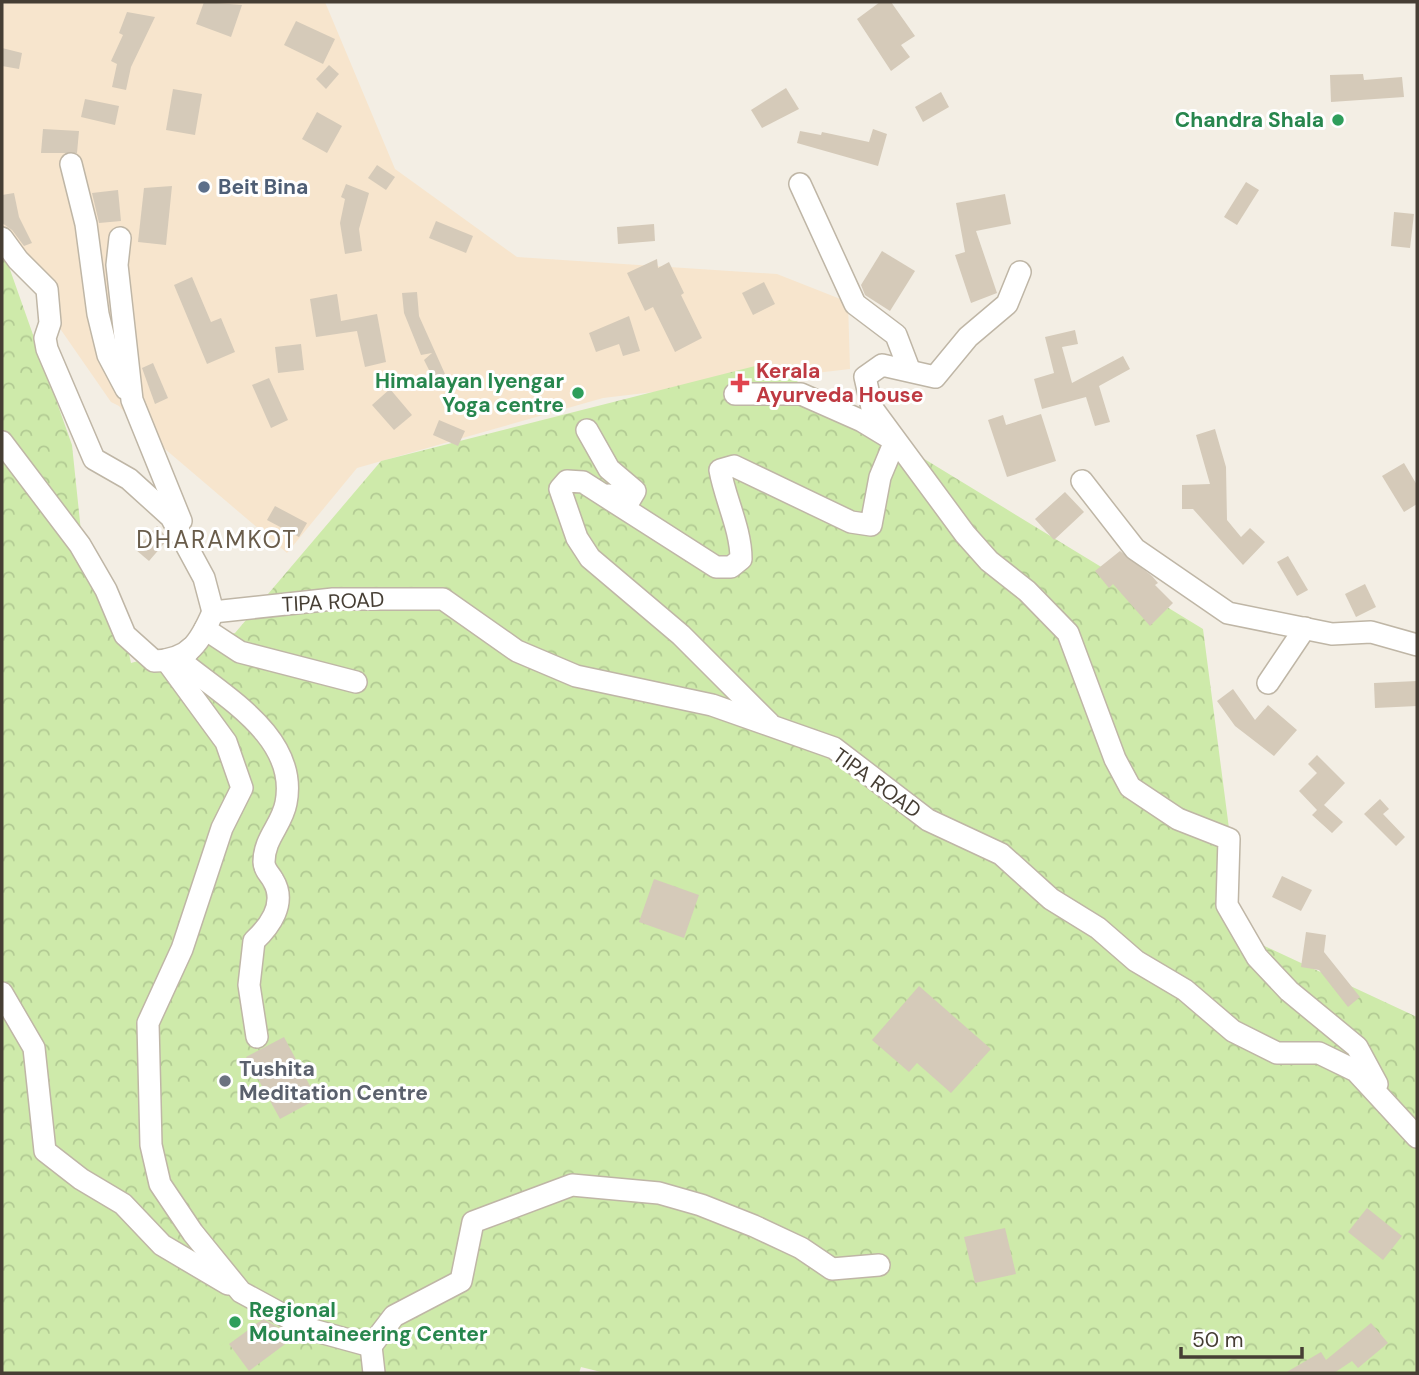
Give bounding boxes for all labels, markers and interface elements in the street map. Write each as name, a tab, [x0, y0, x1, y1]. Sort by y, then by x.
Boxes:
place label: Chandra Shala	[1175, 106, 1324, 134]
marker: Chandra Shala	[1330, 112, 1346, 128]
place label: Beit Bina	[218, 173, 308, 201]
marker: Beit Bina	[196, 179, 212, 195]
place label: Kerala Ayurveda House	[756, 357, 923, 409]
place label: Himalayan Iyengar Yoga centre	[375, 367, 564, 419]
marker: Kerala Ayurveda House	[730, 373, 750, 393]
marker: Himalayan Iyengar Yoga centre	[570, 385, 586, 401]
district label: DHARAMKOT	[136, 524, 298, 555]
street label: TIPA ROAD	[281, 585, 385, 619]
street label: TIPA ROAD	[827, 742, 927, 824]
place label: Tushita Meditation Centre	[239, 1055, 428, 1107]
marker: Tushita Meditation Centre	[217, 1073, 233, 1089]
place label: Regional Mountaineering Center	[249, 1296, 488, 1348]
marker: Regional Mountaineering Center	[227, 1314, 243, 1330]
scale bar	[1181, 1316, 1302, 1360]
text: 50 m	[1192, 1326, 1243, 1354]

